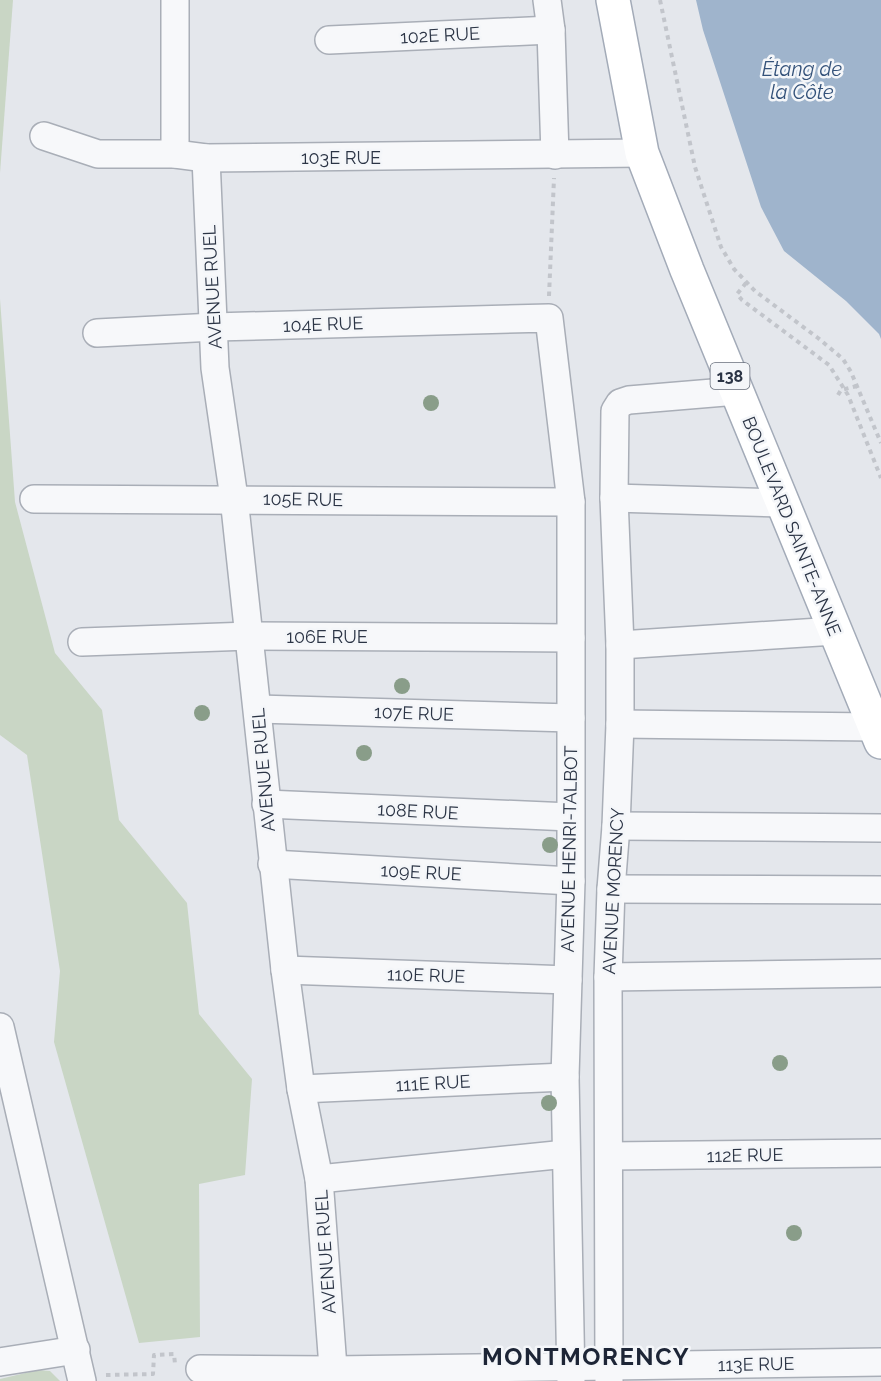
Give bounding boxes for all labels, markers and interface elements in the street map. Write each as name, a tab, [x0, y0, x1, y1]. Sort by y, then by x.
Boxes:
street label: 102E RUE	[400, 22, 481, 48]
water label: Étang de la Côte	[762, 57, 843, 104]
street label: 103E RUE	[301, 147, 381, 168]
street label: AVENUE RUEL	[198, 224, 226, 350]
street label: 104E RUE	[282, 312, 364, 336]
road number: 138	[710, 363, 750, 389]
street label: BOULEVARD SAINTE-ANNE	[738, 413, 846, 639]
street label: 105E RUE	[263, 488, 343, 510]
street label: 106E RUE	[286, 626, 368, 647]
street label: 107E RUE	[374, 701, 454, 725]
street label: AVENUE RUEL	[247, 707, 279, 833]
street label: AVENUE HENRI-TALBOT	[557, 746, 581, 952]
street label: 108E RUE	[377, 798, 459, 824]
street label: AVENUE MORENCY	[598, 807, 628, 975]
street label: 109E RUE	[380, 859, 462, 885]
street label: 110E RUE	[387, 963, 466, 987]
street label: 111E RUE	[395, 1071, 471, 1095]
street label: 112E RUE	[706, 1144, 784, 1166]
street label: AVENUE RUEL	[310, 1189, 340, 1315]
district label: MONTMORENCY	[482, 1342, 690, 1371]
street label: 113E RUE	[717, 1353, 795, 1375]

